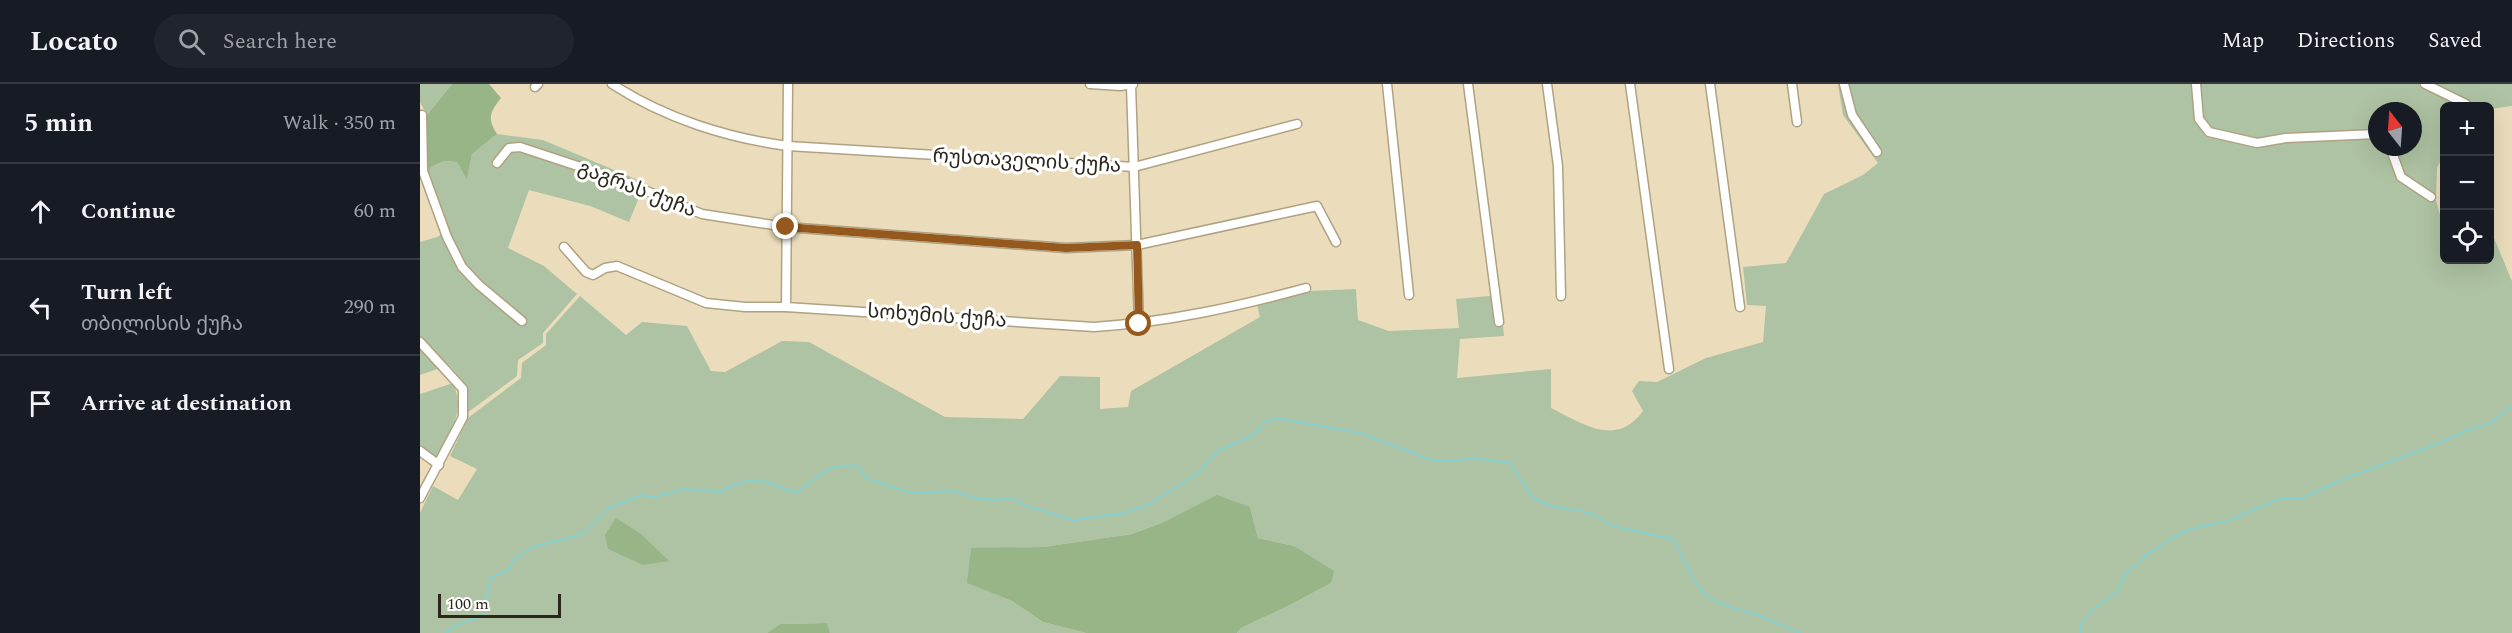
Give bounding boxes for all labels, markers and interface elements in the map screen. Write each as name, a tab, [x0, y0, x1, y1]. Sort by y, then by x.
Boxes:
search box	[154, 14, 574, 68]
text: Locato	[30, 20, 118, 63]
icon: search	[175, 25, 208, 58]
text: Search here	[223, 25, 337, 58]
text: Map	[2222, 25, 2264, 57]
text: Directions	[2297, 25, 2395, 57]
text: Saved	[2428, 25, 2482, 57]
north arrow	[2368, 102, 2422, 156]
map controls	[2440, 102, 2494, 264]
button: +	[2440, 102, 2494, 156]
text: 5 min	[24, 103, 93, 143]
text: Walk · 350 m	[283, 108, 396, 138]
street label: რუსთაველის ქუჩა	[932, 141, 1122, 181]
street label: გაგრას ქუჩა	[574, 153, 700, 225]
button: −	[2440, 156, 2494, 210]
icon: ahead	[24, 195, 57, 228]
text: Continue	[81, 195, 176, 228]
text: 60 m	[354, 196, 396, 226]
button: locate	[2440, 210, 2494, 264]
route end	[772, 213, 798, 239]
text: Turn left	[81, 276, 173, 309]
icon: left	[24, 291, 57, 324]
text: 290 m	[344, 292, 396, 322]
street label: სოხუმის ქუჩა	[866, 296, 1008, 336]
text: თბილისის ქუჩა	[81, 309, 243, 339]
route start	[1125, 310, 1151, 336]
icon: arrive	[24, 387, 57, 420]
text: Arrive at destination	[81, 387, 292, 420]
scale bar	[438, 591, 561, 618]
text: 100 m	[447, 592, 489, 616]

